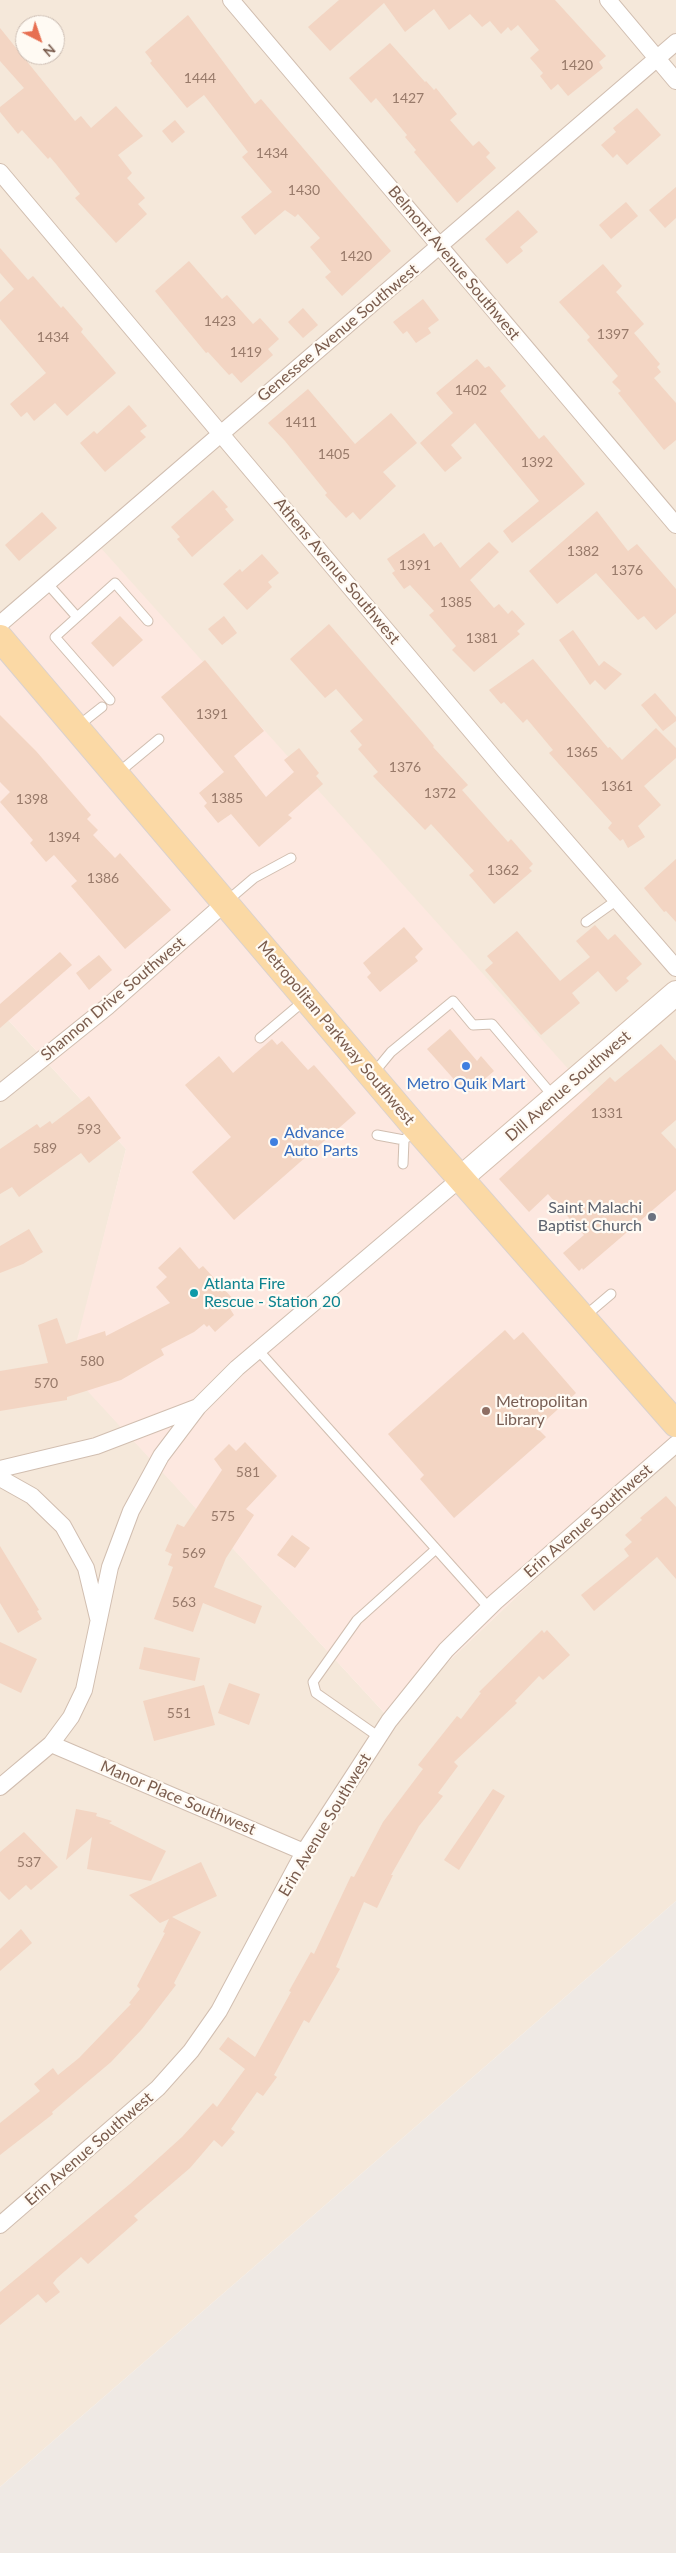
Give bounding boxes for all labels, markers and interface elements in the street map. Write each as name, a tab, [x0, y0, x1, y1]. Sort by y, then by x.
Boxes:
north arrow	[15, 15, 65, 65]
text: N	[40, 41, 59, 61]
house number: 1420	[561, 57, 593, 73]
house number: 1444	[184, 70, 216, 86]
house number: 1427	[392, 90, 424, 106]
house number: 1434	[256, 145, 288, 161]
house number: 1430	[288, 182, 320, 198]
street label: Belmont Avenue Southwest	[384, 182, 524, 344]
house number: 1420	[340, 248, 372, 264]
street label: Genessee Avenue Southwest	[254, 260, 422, 406]
house number: 1423	[204, 313, 236, 329]
house number: 1397	[597, 326, 629, 342]
house number: 1434	[37, 329, 69, 345]
house number: 1419	[230, 344, 262, 360]
house number: 1402	[455, 382, 487, 398]
house number: 1411	[285, 414, 317, 430]
house number: 1405	[318, 446, 350, 462]
house number: 1392	[521, 454, 553, 470]
street label: Athens Avenue Southwest	[270, 494, 404, 648]
house number: 1382	[567, 543, 599, 559]
house number: 1391	[399, 557, 431, 573]
house number: 1376	[611, 562, 643, 578]
house number: 1385	[440, 594, 472, 610]
house number: 1381	[466, 630, 498, 646]
house number: 1391	[196, 706, 228, 722]
house number: 1365	[566, 744, 598, 760]
house number: 1376	[389, 759, 421, 775]
house number: 1361	[601, 778, 633, 794]
house number: 1372	[424, 785, 456, 801]
house number: 1385	[211, 790, 243, 806]
house number: 1398	[16, 791, 48, 807]
house number: 1394	[48, 829, 80, 845]
house number: 1362	[487, 862, 519, 878]
house number: 1386	[87, 870, 119, 886]
street label: Shannon Drive Southwest	[37, 933, 189, 1065]
street label: Metropolitan Parkway Southwest	[253, 937, 419, 1129]
street label: Dill Avenue Southwest	[502, 1026, 634, 1146]
marker: Metro Quik Mart	[460, 1060, 472, 1072]
place label: Metro Quik Mart	[406, 1074, 526, 1094]
house number: 1331	[591, 1105, 623, 1121]
house number: 593	[77, 1121, 101, 1137]
place label: Advance Auto Parts	[284, 1123, 358, 1161]
marker: Advance Auto Parts	[268, 1136, 280, 1148]
house number: 589	[33, 1140, 57, 1156]
place label: Saint Malachi Baptist Church	[538, 1198, 642, 1236]
marker: Saint Malachi Baptist Church	[646, 1211, 658, 1223]
place label: Atlanta Fire Rescue - Station 20	[204, 1274, 340, 1312]
marker: Atlanta Fire Rescue - Station 20	[188, 1287, 200, 1299]
house number: 580	[80, 1353, 104, 1369]
house number: 570	[34, 1375, 58, 1391]
place label: Metropolitan Library	[496, 1392, 588, 1430]
marker: Metropolitan Library	[480, 1405, 492, 1417]
street label: Erin Avenue Southwest	[520, 1460, 656, 1582]
house number: 581	[236, 1464, 260, 1480]
house number: 575	[211, 1508, 235, 1524]
house number: 569	[182, 1545, 206, 1561]
house number: 563	[172, 1594, 196, 1610]
house number: 551	[167, 1705, 191, 1721]
street label: Erin Avenue Southwest	[275, 1750, 375, 1900]
street label: Manor Place Southwest	[98, 1757, 258, 1839]
house number: 537	[17, 1854, 41, 1870]
street label: Erin Avenue Southwest	[21, 2088, 157, 2210]

